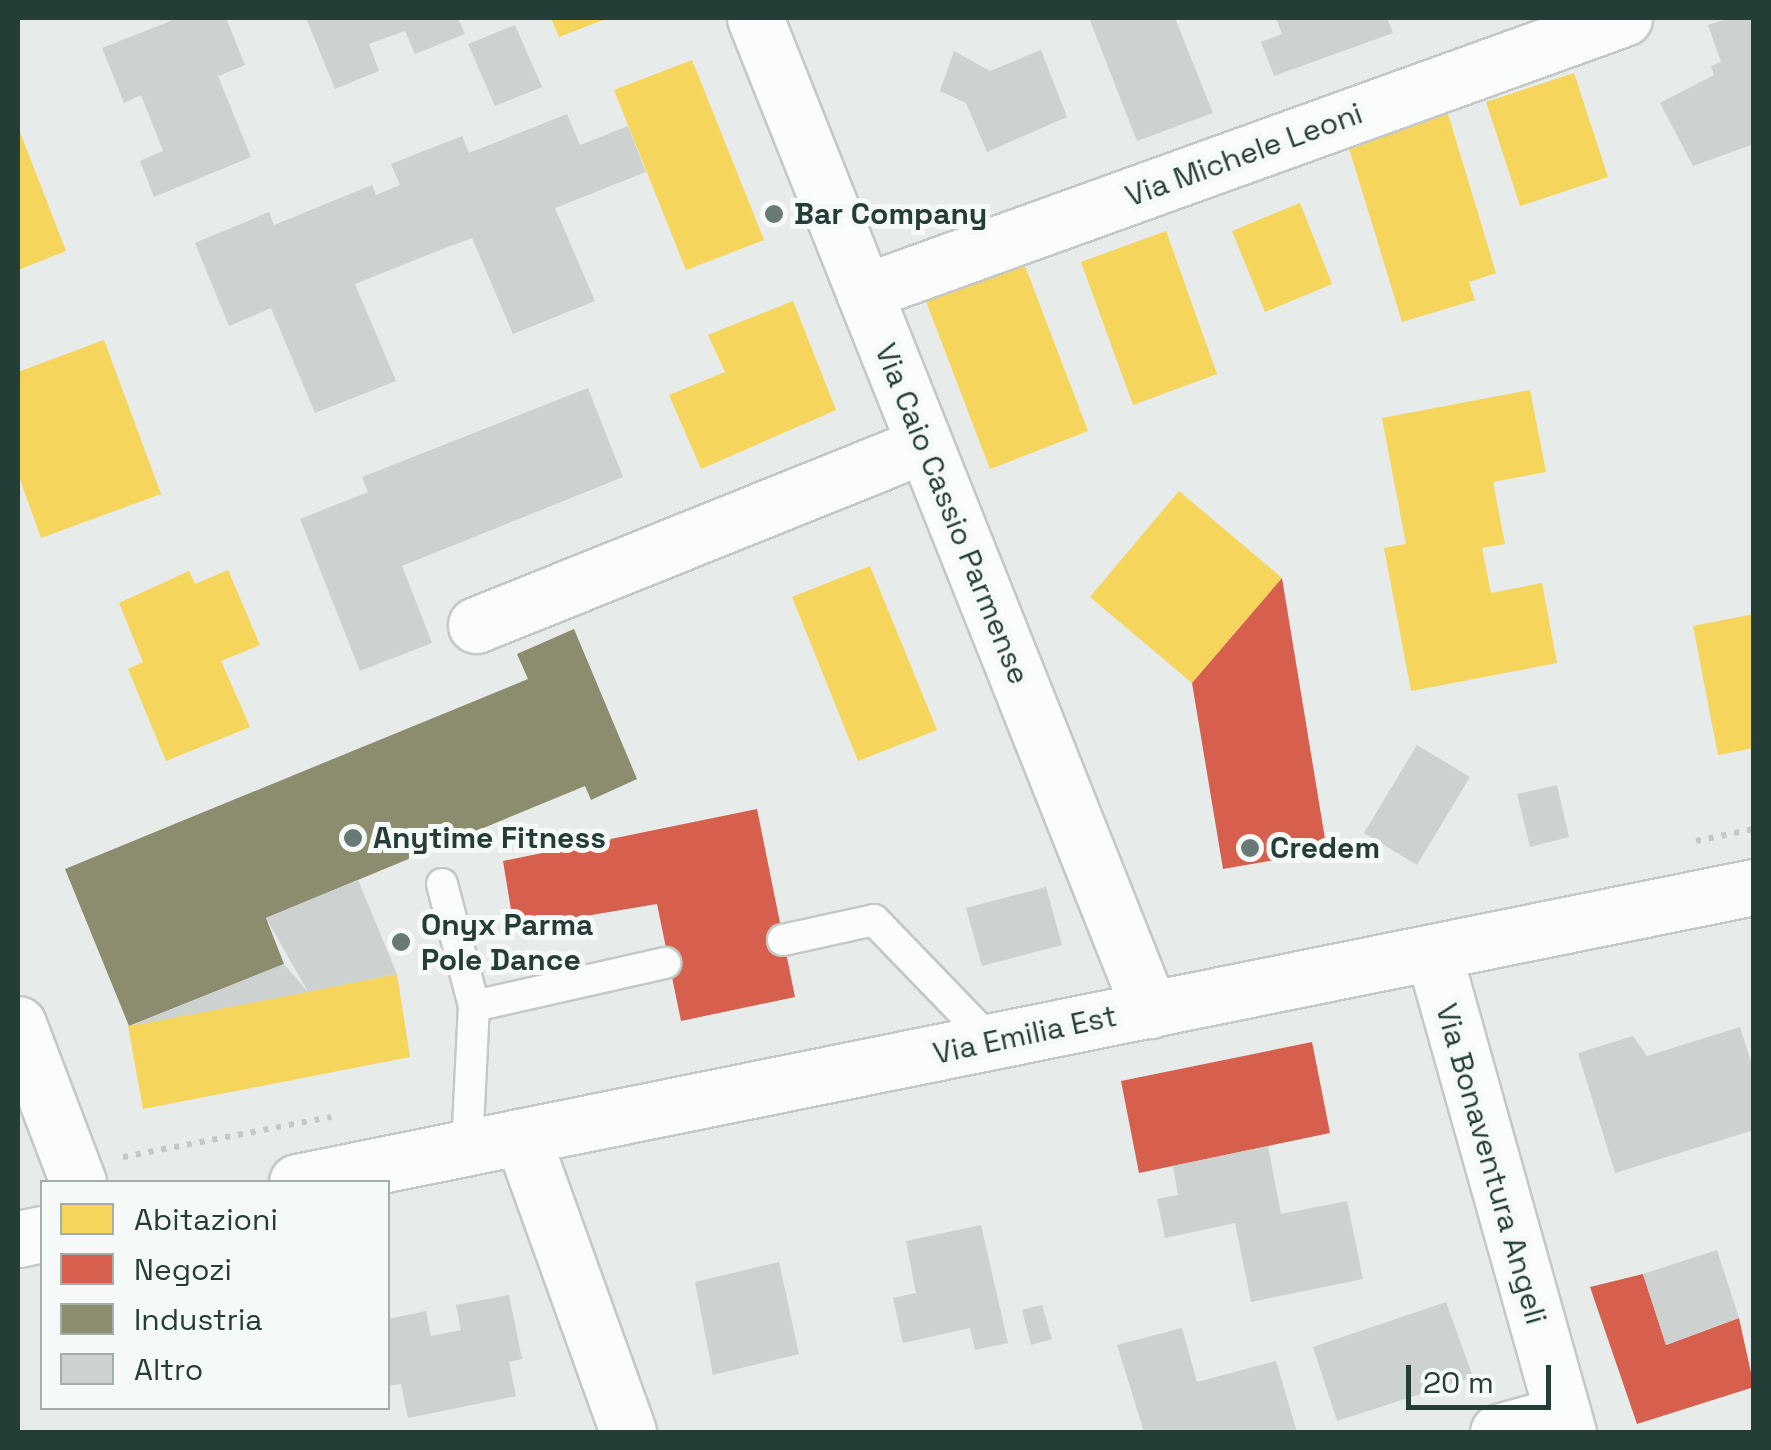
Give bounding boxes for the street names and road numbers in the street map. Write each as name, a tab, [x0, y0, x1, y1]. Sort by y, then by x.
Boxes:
street label: Via Michele Leoni	[1121, 95, 1367, 215]
street label: Via Caio Cassio Parmense	[867, 338, 1037, 690]
street label: Via Emilia Est	[930, 998, 1120, 1072]
street label: Via Bonaventura Angeli	[1428, 999, 1554, 1329]

